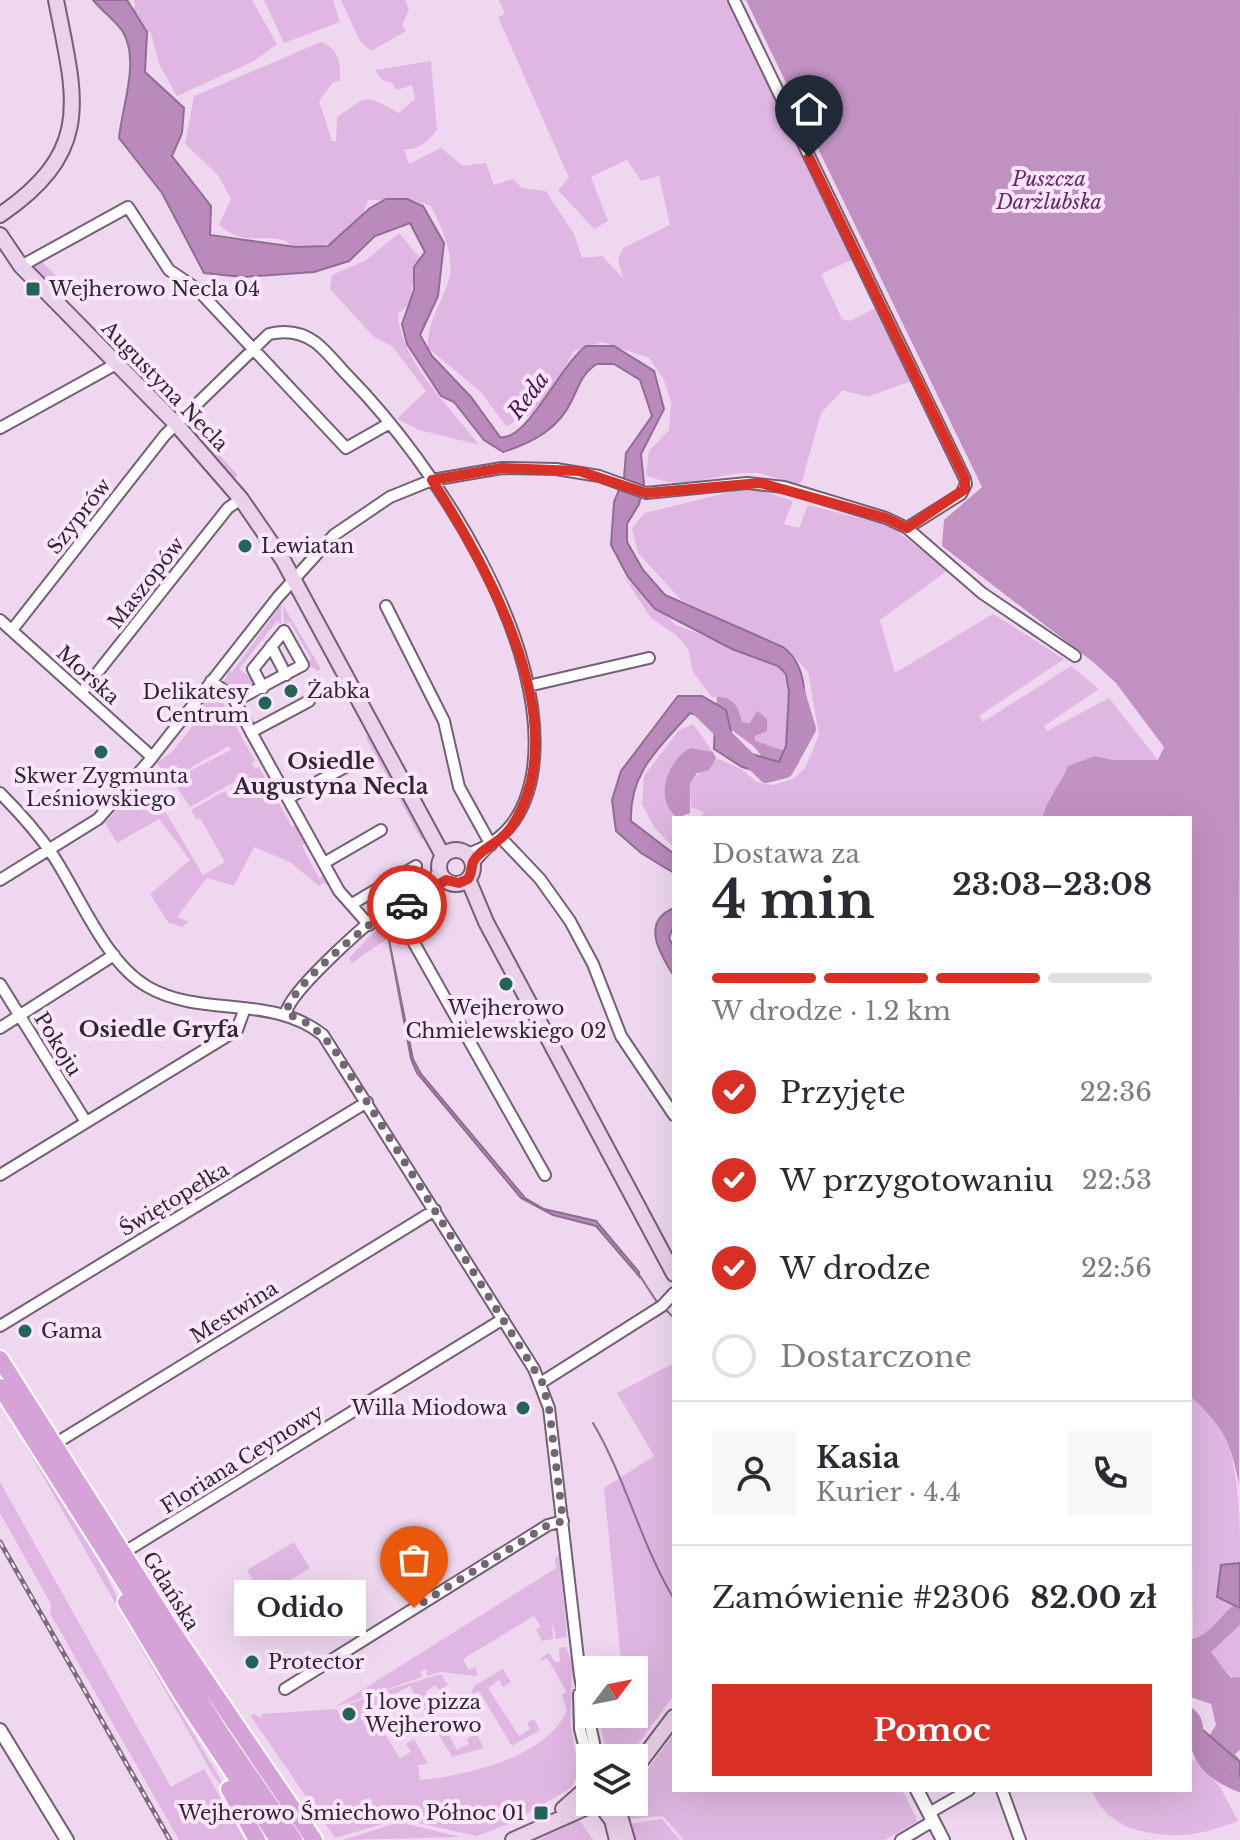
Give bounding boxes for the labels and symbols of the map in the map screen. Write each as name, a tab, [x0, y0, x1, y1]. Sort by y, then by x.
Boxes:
pin	[775, 75, 843, 157]
park label: Puszcza Darżlubska	[995, 167, 1102, 214]
place label: Wejherowo Necla 04	[48, 277, 260, 301]
marker: Wejherowo Necla 04	[24, 280, 42, 298]
street label: Augustyna Necla	[96, 315, 234, 456]
water label: Reda	[501, 366, 555, 425]
street label: Szyprów	[42, 473, 116, 559]
street label: Maszopów	[103, 532, 189, 634]
place label: Lewiatan	[261, 534, 354, 558]
marker: Lewiatan	[236, 537, 254, 555]
street label: Morska	[52, 641, 125, 710]
place label: Żabka	[307, 678, 371, 703]
place label: Delikatesy Centrum	[142, 680, 250, 727]
marker: Żabka	[282, 682, 300, 700]
marker: Delikatesy Centrum	[256, 694, 274, 712]
marker: Skwer Zygmunta Leśniowskiego	[92, 743, 110, 761]
district label: Osiedle Augustyna Necla	[232, 748, 429, 800]
place label: Skwer Zygmunta Leśniowskiego	[14, 764, 189, 811]
courier	[367, 865, 447, 945]
marker: Wejherowo Chmielewskiego 02	[497, 975, 515, 993]
place label: Wejherowo Chmielewskiego 02	[405, 996, 607, 1043]
street label: Pokoju	[29, 1008, 87, 1080]
district label: Osiedle Gryfa	[79, 1016, 240, 1043]
street label: Świętopełka	[114, 1156, 234, 1241]
street label: Mestwina	[186, 1275, 283, 1348]
place label: Gama	[41, 1319, 103, 1343]
marker: Gama	[16, 1322, 34, 1340]
place label: Willa Miodowa	[350, 1396, 508, 1420]
street label: Floriana Ceynowy	[156, 1399, 328, 1519]
marker: Willa Miodowa	[514, 1399, 532, 1417]
pin	[380, 1526, 448, 1608]
street label: Gdańska	[137, 1547, 205, 1636]
callout: Odido	[234, 1580, 366, 1636]
place label: Protector	[268, 1650, 365, 1674]
marker: Protector	[243, 1653, 261, 1671]
north arrow	[576, 1656, 648, 1728]
place label: I love pizza Wejherowo	[364, 1690, 482, 1737]
marker: I love pizza Wejherowo	[340, 1705, 358, 1723]
place label: Wejherowo Śmiechowo Północ 01	[177, 1800, 525, 1825]
marker: Wejherowo Śmiechowo Północ 01	[532, 1804, 550, 1822]

